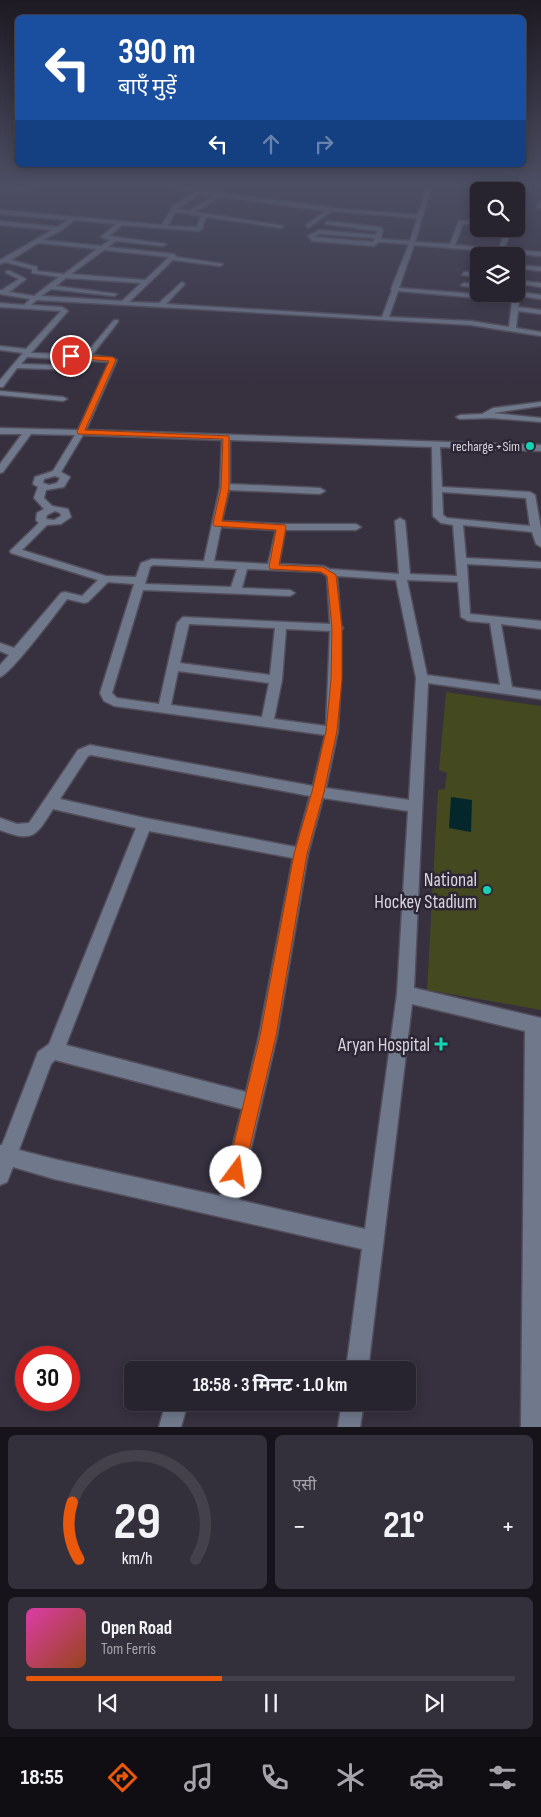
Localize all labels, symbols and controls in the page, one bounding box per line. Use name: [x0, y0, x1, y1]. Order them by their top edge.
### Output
text: 390 m: [118, 31, 196, 74]
icon: left: [35, 35, 100, 100]
text: बाएँ मुड़ें: [118, 74, 177, 101]
icon: left: [204, 130, 232, 158]
icon: ahead: [257, 130, 285, 158]
icon: right: [310, 130, 338, 158]
map controls: [470, 182, 525, 302]
button: search: [470, 182, 525, 237]
button: layers: [470, 247, 525, 302]
pin: [50, 335, 92, 377]
icon: arrive: [57, 342, 85, 370]
place label: recharge +Sim: [452, 438, 520, 455]
marker: recharge +Sim: [524, 440, 536, 452]
place label: National Hockey Stadium: [374, 869, 477, 914]
marker: National Hockey Stadium: [481, 884, 493, 896]
place label: Aryan Hospital: [337, 1034, 430, 1057]
marker: Aryan Hospital: [434, 1037, 448, 1051]
position arrow: [209, 1145, 261, 1197]
speed limit sign: 30: [15, 1346, 80, 1411]
text: 18:58 · 3 मिनट · 1.0 km: [193, 1374, 347, 1397]
text: एसी: [293, 1476, 316, 1495]
text: 29: [114, 1491, 161, 1554]
text: 21°: [383, 1503, 424, 1548]
text: −: [293, 1510, 306, 1543]
text: +: [501, 1510, 515, 1543]
text: km/h: [122, 1548, 153, 1569]
text: Open Road: [101, 1617, 172, 1640]
text: Tom Ferris: [101, 1640, 156, 1659]
icon: previous: [94, 1689, 122, 1717]
icon: pause: [257, 1689, 285, 1717]
icon: next: [420, 1689, 448, 1717]
icon: directions: [105, 1760, 140, 1795]
icon: music: [181, 1760, 216, 1795]
icon: phone: [257, 1760, 292, 1795]
icon: climate: [333, 1760, 368, 1795]
icon: car: [409, 1760, 444, 1795]
icon: filters: [485, 1760, 520, 1795]
text: 18:55: [21, 1764, 64, 1791]

